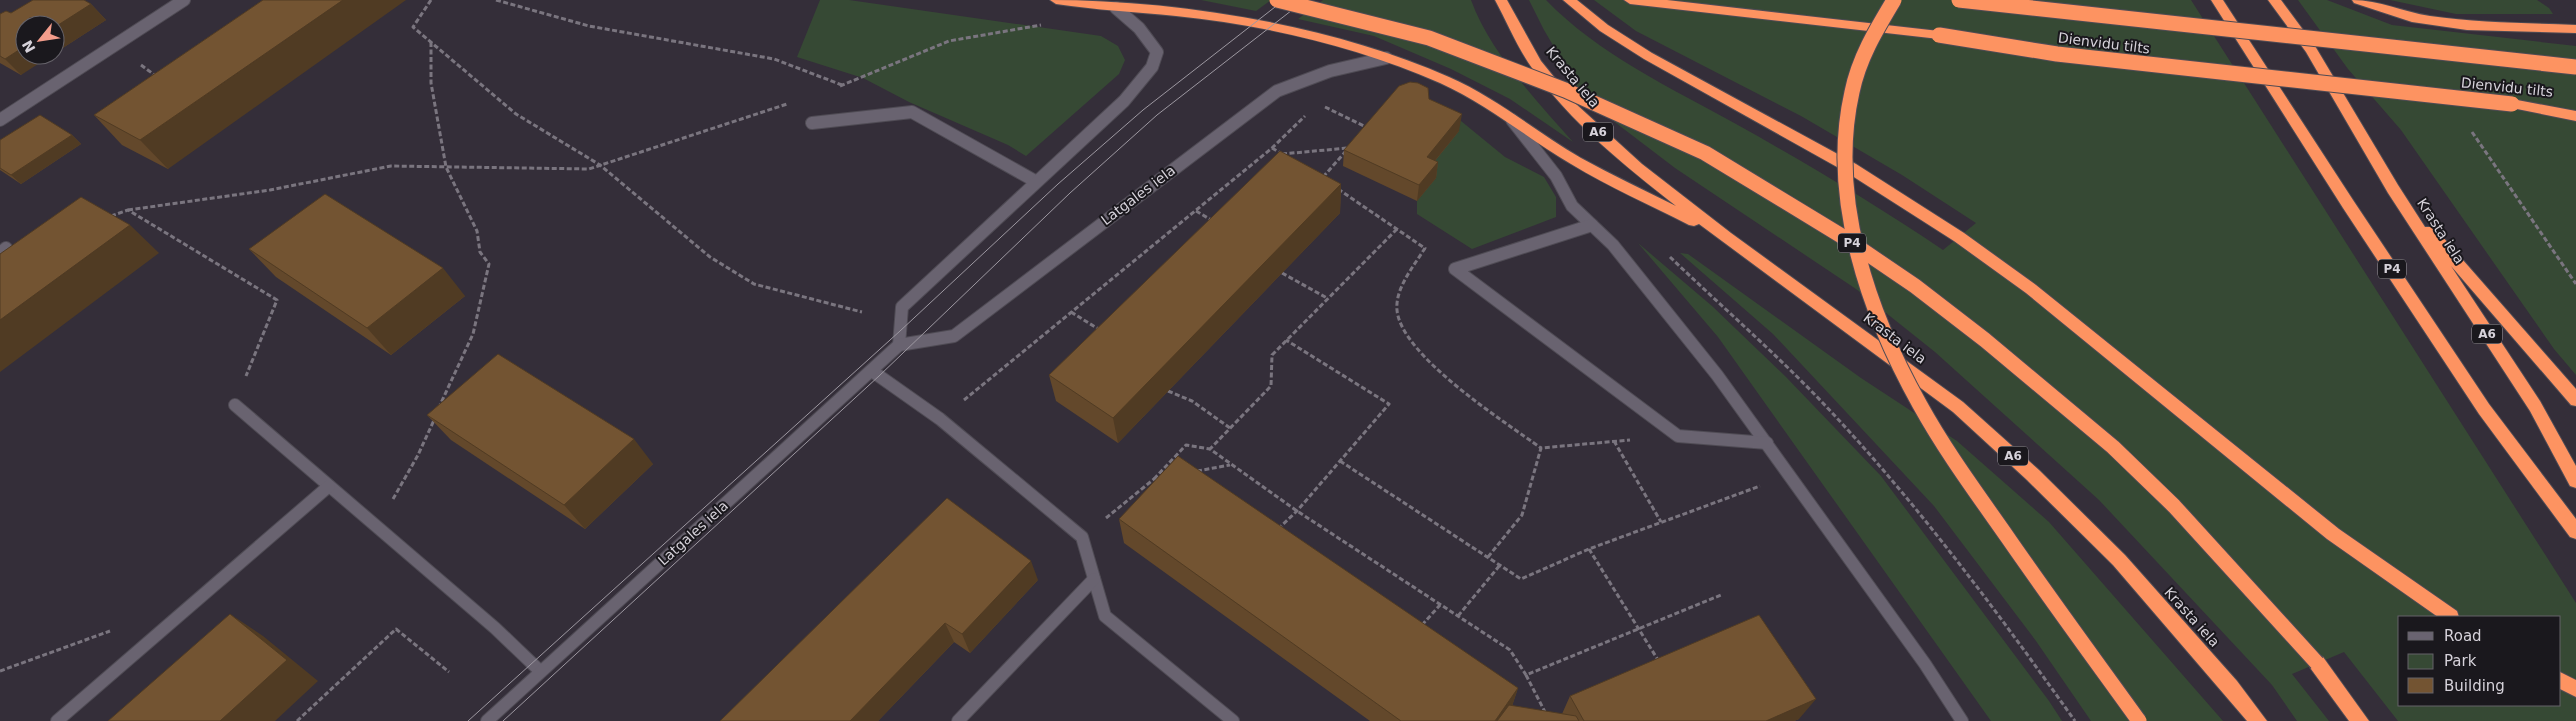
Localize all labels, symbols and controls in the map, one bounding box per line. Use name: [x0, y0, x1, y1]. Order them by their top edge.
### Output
north arrow: [15, 15, 65, 65]
street label: Dienvidu tilts: [2057, 29, 2151, 57]
text: N: [19, 37, 39, 56]
street label: Krasta iela: [1543, 43, 1603, 111]
street label: Dienvidu tilts: [2460, 74, 2554, 100]
road number: A6: [1583, 122, 1613, 142]
street label: Latgales iela: [1098, 162, 1178, 228]
street label: Krasta iela: [2414, 195, 2468, 267]
road number: P4: [1838, 234, 1866, 252]
road number: P4: [2378, 260, 2406, 278]
street label: Krasta iela: [1861, 309, 1929, 367]
road number: A6: [2472, 324, 2502, 344]
road number: A6: [1998, 446, 2028, 466]
street label: Latgales iela: [655, 497, 731, 569]
street label: Krasta iela: [2161, 584, 2223, 650]
legend: [2398, 616, 2561, 706]
text: Road: [2444, 627, 2482, 645]
text: Park: [2444, 652, 2477, 670]
text: Building: [2444, 677, 2505, 695]

